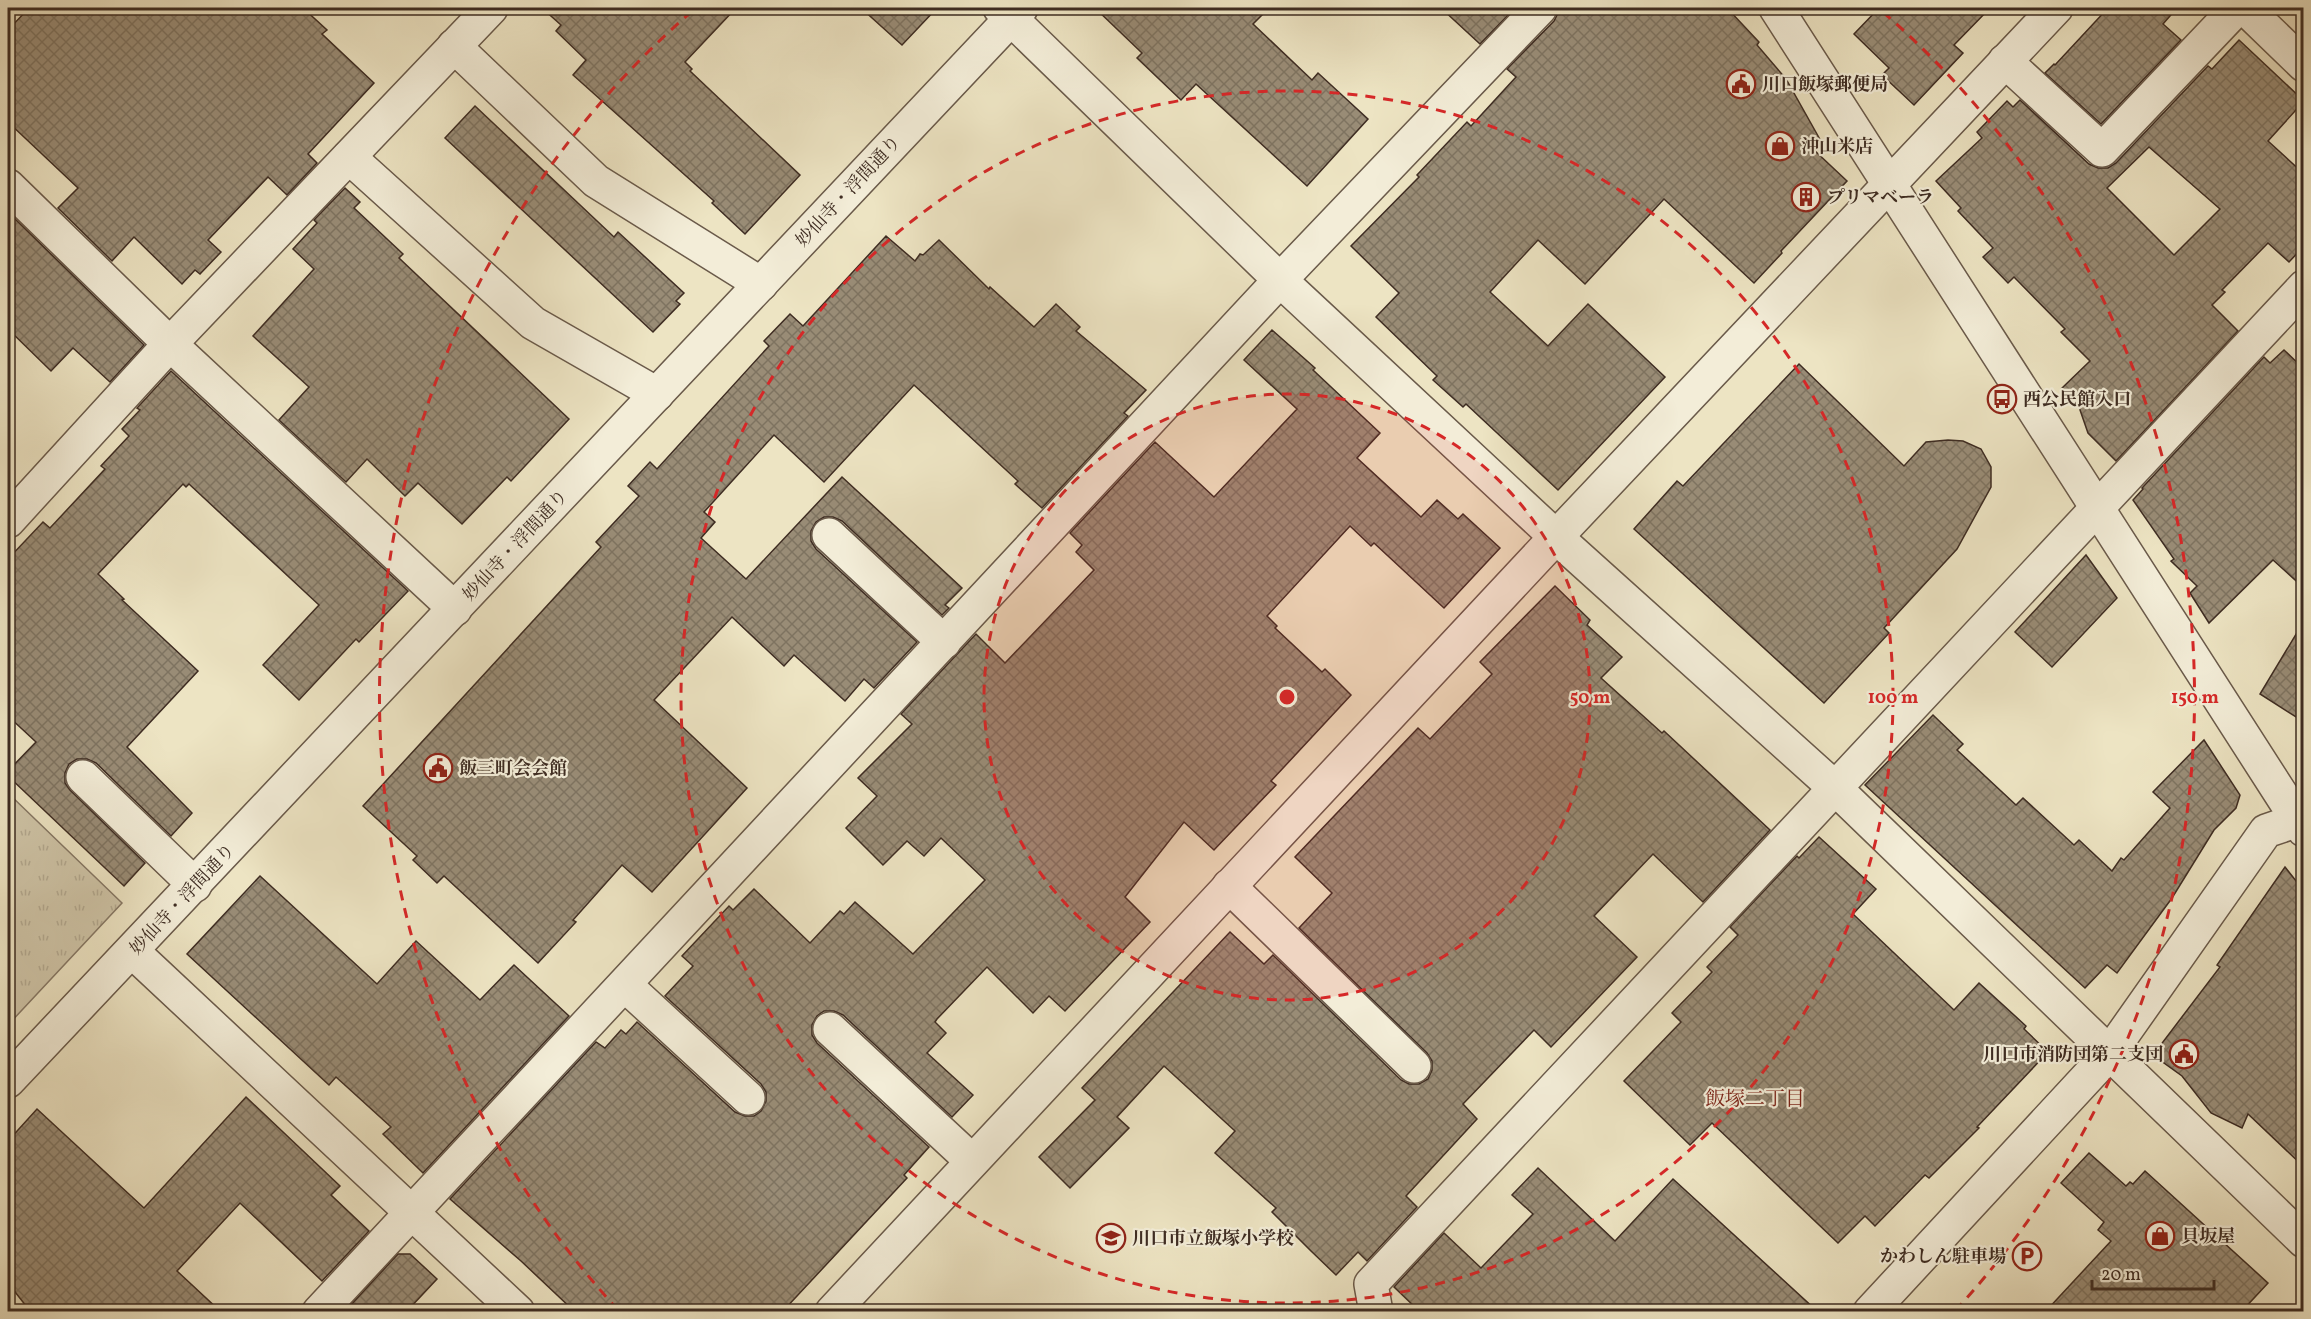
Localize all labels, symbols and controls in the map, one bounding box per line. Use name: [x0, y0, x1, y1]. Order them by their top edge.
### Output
public building icon: 川口飯塚郵便局: [1725, 68, 1757, 100]
place label: 川口飯塚郵便局: [1762, 73, 1888, 98]
shop icon: 沖山米店: [1764, 130, 1796, 162]
street label: 妙仙寺・浮間通り: [791, 131, 907, 253]
place label: 沖山米店: [1801, 135, 1873, 160]
building icon: プリマベーラ: [1790, 181, 1822, 213]
place label: プリマベーラ: [1827, 186, 1934, 211]
bus stop icon: 西公民館入口: [1986, 383, 2018, 415]
place label: 西公民館入口: [2023, 388, 2131, 413]
street label: 妙仙寺・浮間通り: [458, 485, 574, 607]
text: 50 m: [1570, 686, 1610, 711]
text: 100 m: [1868, 686, 1918, 711]
text: 150 m: [2171, 686, 2219, 711]
centre of rings: [1277, 687, 1297, 707]
public building icon: 飯三町会会館: [422, 752, 454, 784]
place label: 飯三町会会館: [459, 757, 567, 782]
street label: 妙仙寺・浮間通り: [125, 839, 241, 961]
public building icon: 川口市消防団第二支団: [2168, 1038, 2200, 1070]
place label: 川口市消防団第二支団: [1983, 1043, 2163, 1068]
district label: 飯塚二丁目: [1705, 1086, 1805, 1114]
shop icon: 貝坂屋: [2144, 1220, 2176, 1252]
school or university icon: 川口市立飯塚小学校: [1095, 1222, 1127, 1254]
place label: 貝坂屋: [2181, 1225, 2235, 1250]
place label: 川口市立飯塚小学校: [1132, 1227, 1294, 1252]
parking icon: かわしん駐車場: [2011, 1240, 2043, 1272]
place label: かわしん駐車場: [1880, 1245, 2006, 1270]
scale bar: [2092, 1253, 2214, 1291]
text: 20 m: [2101, 1263, 2141, 1288]

